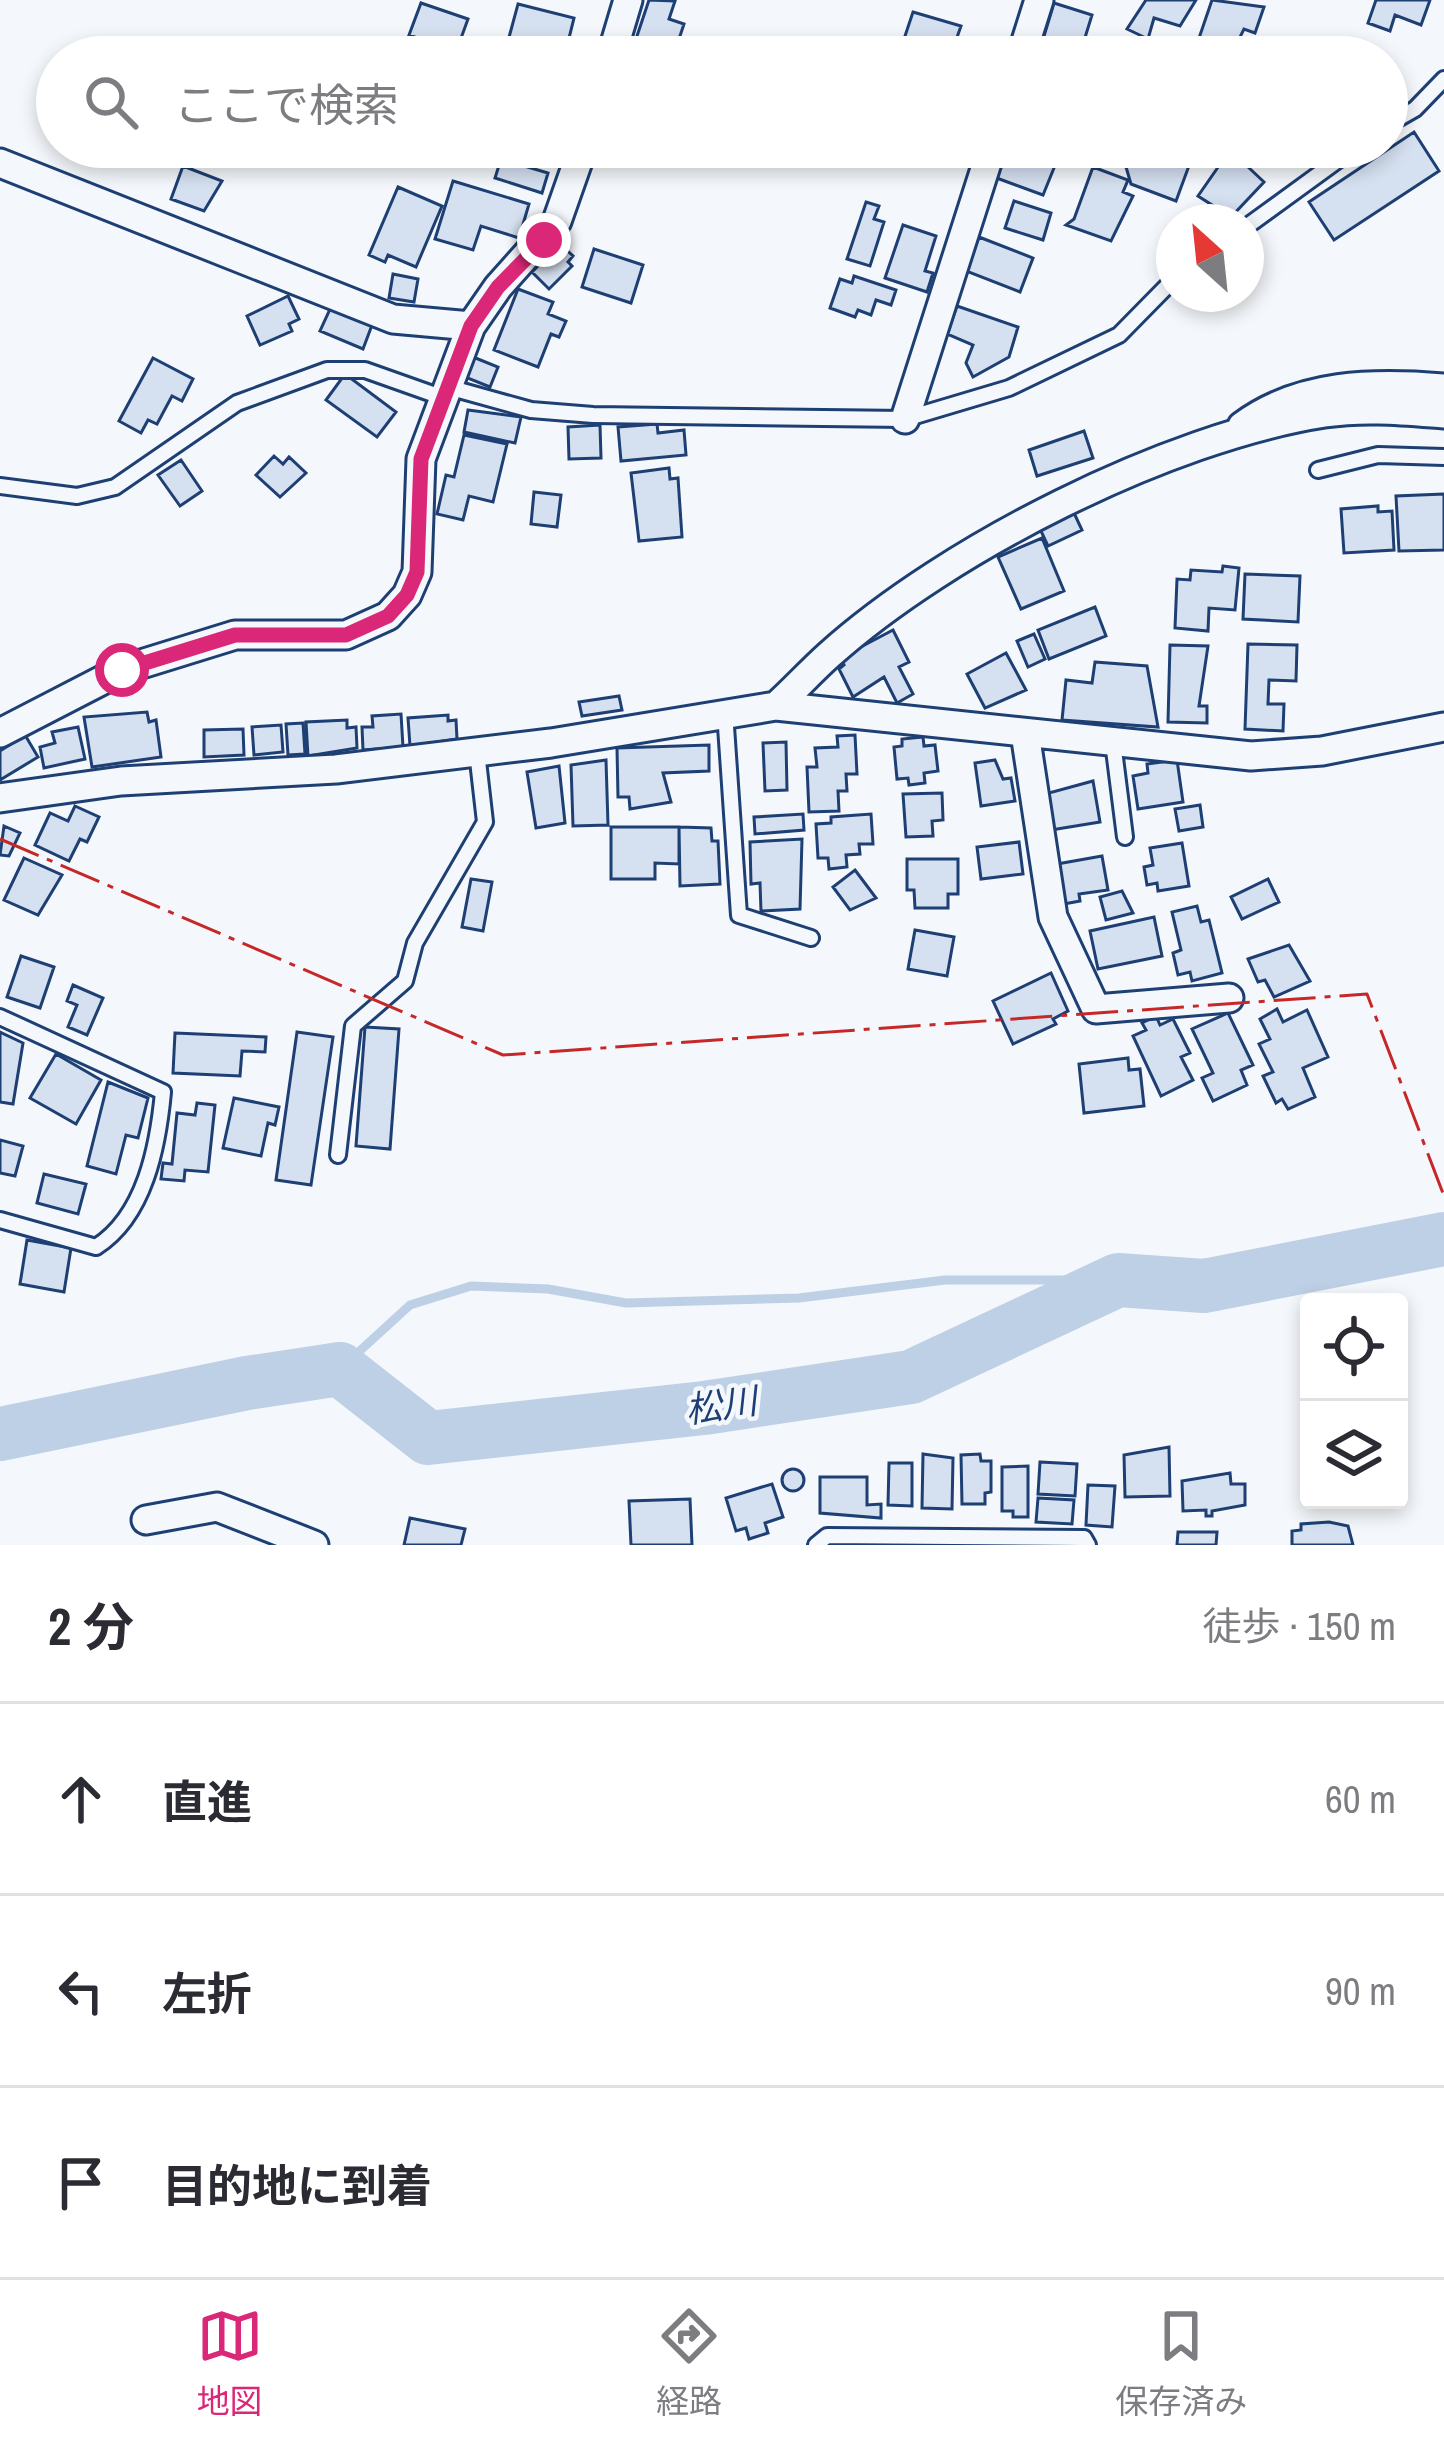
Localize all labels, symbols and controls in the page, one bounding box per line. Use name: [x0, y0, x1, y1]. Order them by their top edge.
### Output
search box: [36, 36, 1408, 168]
icon: search: [78, 69, 144, 135]
text: ここで検索: [174, 74, 399, 135]
north arrow: [1156, 204, 1264, 312]
route end: [517, 213, 571, 267]
route start: [95, 643, 149, 697]
map controls: [1300, 1293, 1408, 1509]
button: locate: [1300, 1293, 1408, 1401]
water label: 松川: [682, 1376, 764, 1434]
button: layers: [1300, 1401, 1408, 1509]
text: 2 分: [48, 1592, 134, 1661]
text: 徒歩 · 150 m: [1202, 1600, 1396, 1652]
icon: ahead: [48, 1766, 114, 1832]
text: 直進: [162, 1771, 252, 1832]
text: 60 m: [1325, 1773, 1396, 1825]
icon: left: [48, 1958, 114, 2024]
text: 左折: [162, 1963, 252, 2024]
text: 90 m: [1325, 1965, 1396, 2017]
icon: arrive: [48, 2150, 114, 2216]
text: 目的地に到着: [162, 2155, 432, 2216]
tab: 地図: [197, 2303, 263, 2423]
tab: 経路: [656, 2303, 722, 2423]
tab: 保存済み: [1115, 2303, 1247, 2423]

